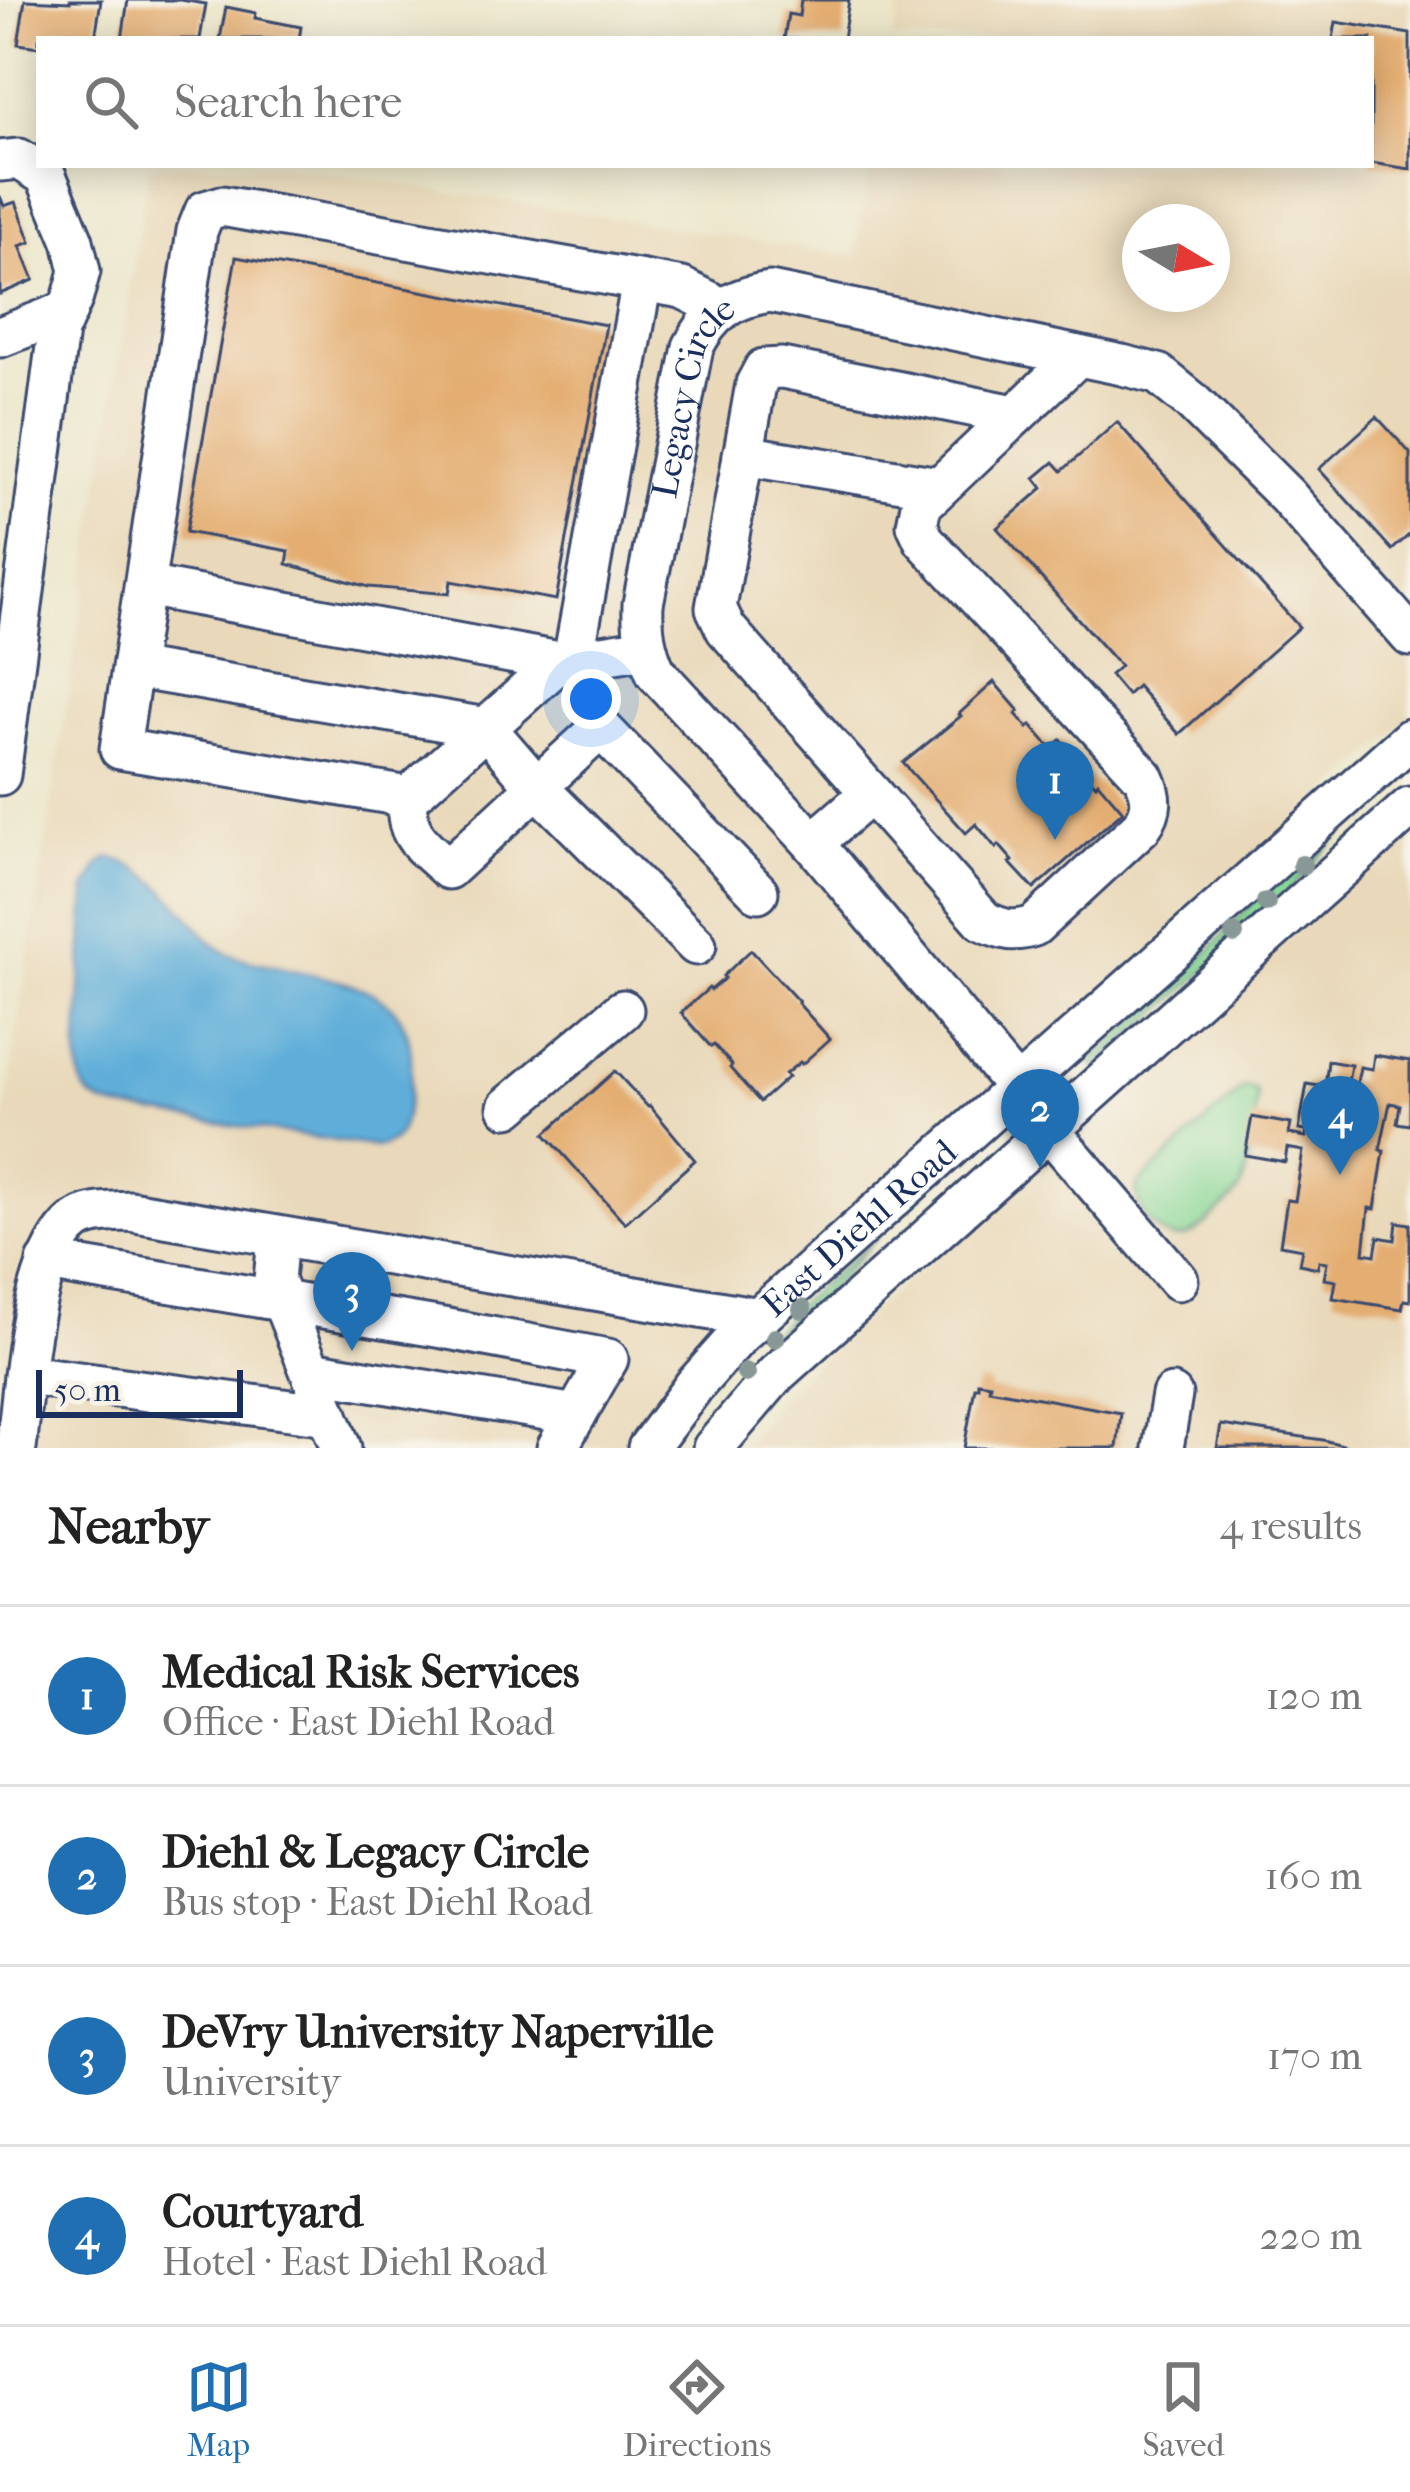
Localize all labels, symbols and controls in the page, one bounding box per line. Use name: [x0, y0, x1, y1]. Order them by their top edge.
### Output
search box: [36, 36, 1374, 168]
icon: search: [78, 69, 144, 135]
text: Search here: [174, 76, 402, 129]
north arrow: [1122, 204, 1230, 312]
street label: Legacy Circle: [643, 287, 743, 501]
your location: [561, 669, 621, 729]
pin: 1: [1016, 741, 1094, 840]
pin: 2: [1001, 1069, 1079, 1168]
pin: 4: [1301, 1076, 1379, 1175]
street label: East Diehl Road: [753, 1130, 965, 1326]
pin: 3: [313, 1252, 391, 1351]
scale bar: [36, 1364, 243, 1417]
text: 50 m: [54, 1371, 121, 1410]
text: Nearby: [48, 1496, 209, 1556]
text: 4 results: [1220, 1503, 1362, 1549]
text: Medical Risk Services: [162, 1646, 579, 1699]
text: 1: [80, 1673, 94, 1719]
text: 120 m: [1266, 1673, 1362, 1719]
text: Office · East Diehl Road: [162, 1699, 555, 1745]
text: Diehl & Legacy Circle: [162, 1826, 589, 1879]
text: 2: [77, 1853, 97, 1899]
text: 160 m: [1265, 1853, 1362, 1899]
text: Bus stop · East Diehl Road: [162, 1879, 593, 1925]
text: DeVry University Naperville: [162, 2006, 714, 2059]
text: 3: [79, 2033, 95, 2079]
text: 170 m: [1267, 2033, 1362, 2079]
text: University: [162, 2059, 341, 2105]
text: Courtyard: [162, 2186, 363, 2239]
text: 4: [75, 2213, 99, 2259]
text: 220 m: [1260, 2213, 1362, 2259]
text: Hotel · East Diehl Road: [162, 2239, 547, 2285]
tab: Map: [186, 2354, 252, 2465]
tab: Directions: [623, 2354, 771, 2465]
tab: Saved: [1143, 2354, 1224, 2465]

